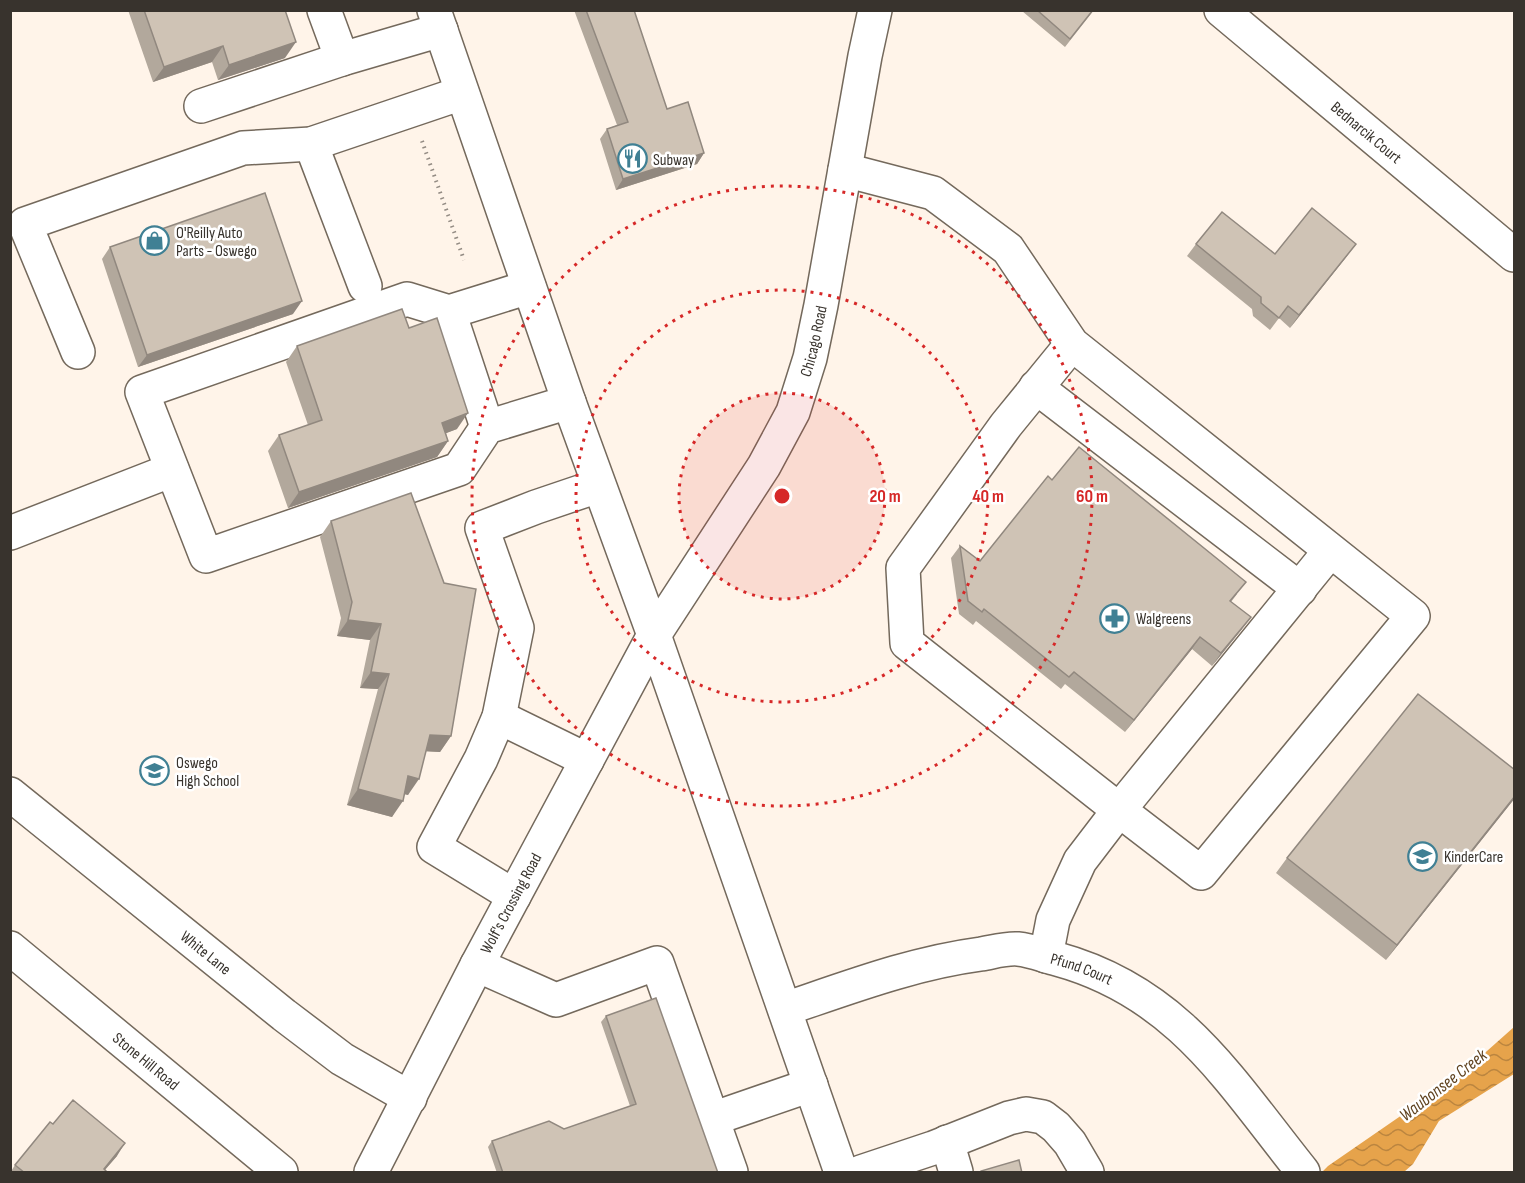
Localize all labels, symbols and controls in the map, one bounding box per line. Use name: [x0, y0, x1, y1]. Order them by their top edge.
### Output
street label: Bednarcik Court: [1327, 98, 1405, 168]
restaurant icon: Subway: [616, 143, 648, 175]
place label: Subway: [653, 151, 694, 170]
place label: O'Reilly Auto Parts - Oswego: [176, 224, 257, 261]
shop icon: O'Reilly Auto Parts - Oswego: [139, 225, 171, 257]
street label: Chicago Road: [797, 304, 832, 379]
centre of rings: [772, 486, 792, 506]
text: 20 m: [869, 486, 901, 507]
text: 40 m: [972, 486, 1004, 507]
text: 60 m: [1076, 486, 1108, 507]
pharmacy icon: Walgreens: [1099, 602, 1131, 634]
place label: Walgreens: [1136, 610, 1192, 629]
place label: Oswego High School: [176, 754, 239, 791]
school or university icon: Oswego High School: [139, 755, 171, 787]
school or university icon: KinderCare: [1407, 840, 1439, 872]
place label: KinderCare: [1444, 848, 1503, 867]
street label: Wolf's Crossing Road: [477, 850, 546, 957]
street label: White Lane: [176, 927, 234, 979]
street label: Pfund Court: [1048, 950, 1116, 990]
street label: Stone Hill Road: [108, 1029, 183, 1095]
water label: Waubonsee Creek: [1395, 1044, 1492, 1126]

